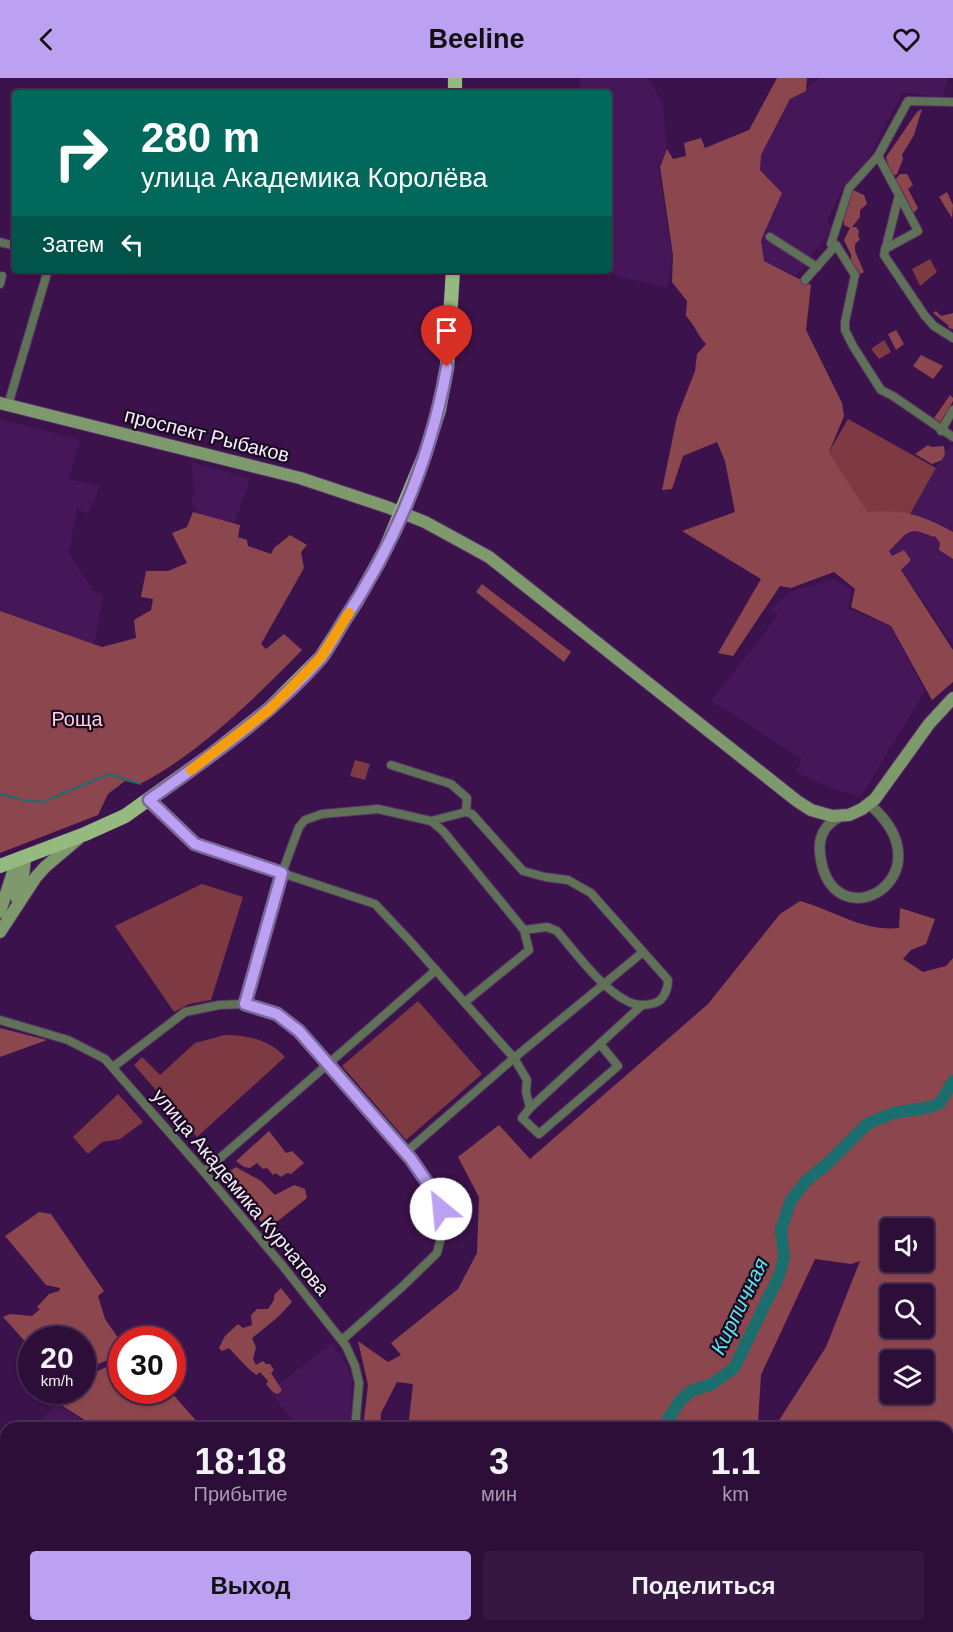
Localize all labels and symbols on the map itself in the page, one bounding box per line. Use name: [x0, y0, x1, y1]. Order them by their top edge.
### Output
pin: [421, 305, 472, 367]
street label: проспект Рыбаков: [122, 404, 292, 466]
park label: Роща: [51, 708, 103, 730]
street label: улица Академика Курчатова: [148, 1084, 334, 1300]
position arrow: [409, 1177, 473, 1241]
water label: Кирпичная: [706, 1254, 772, 1358]
speed limit sign: 30: [108, 1326, 186, 1404]

